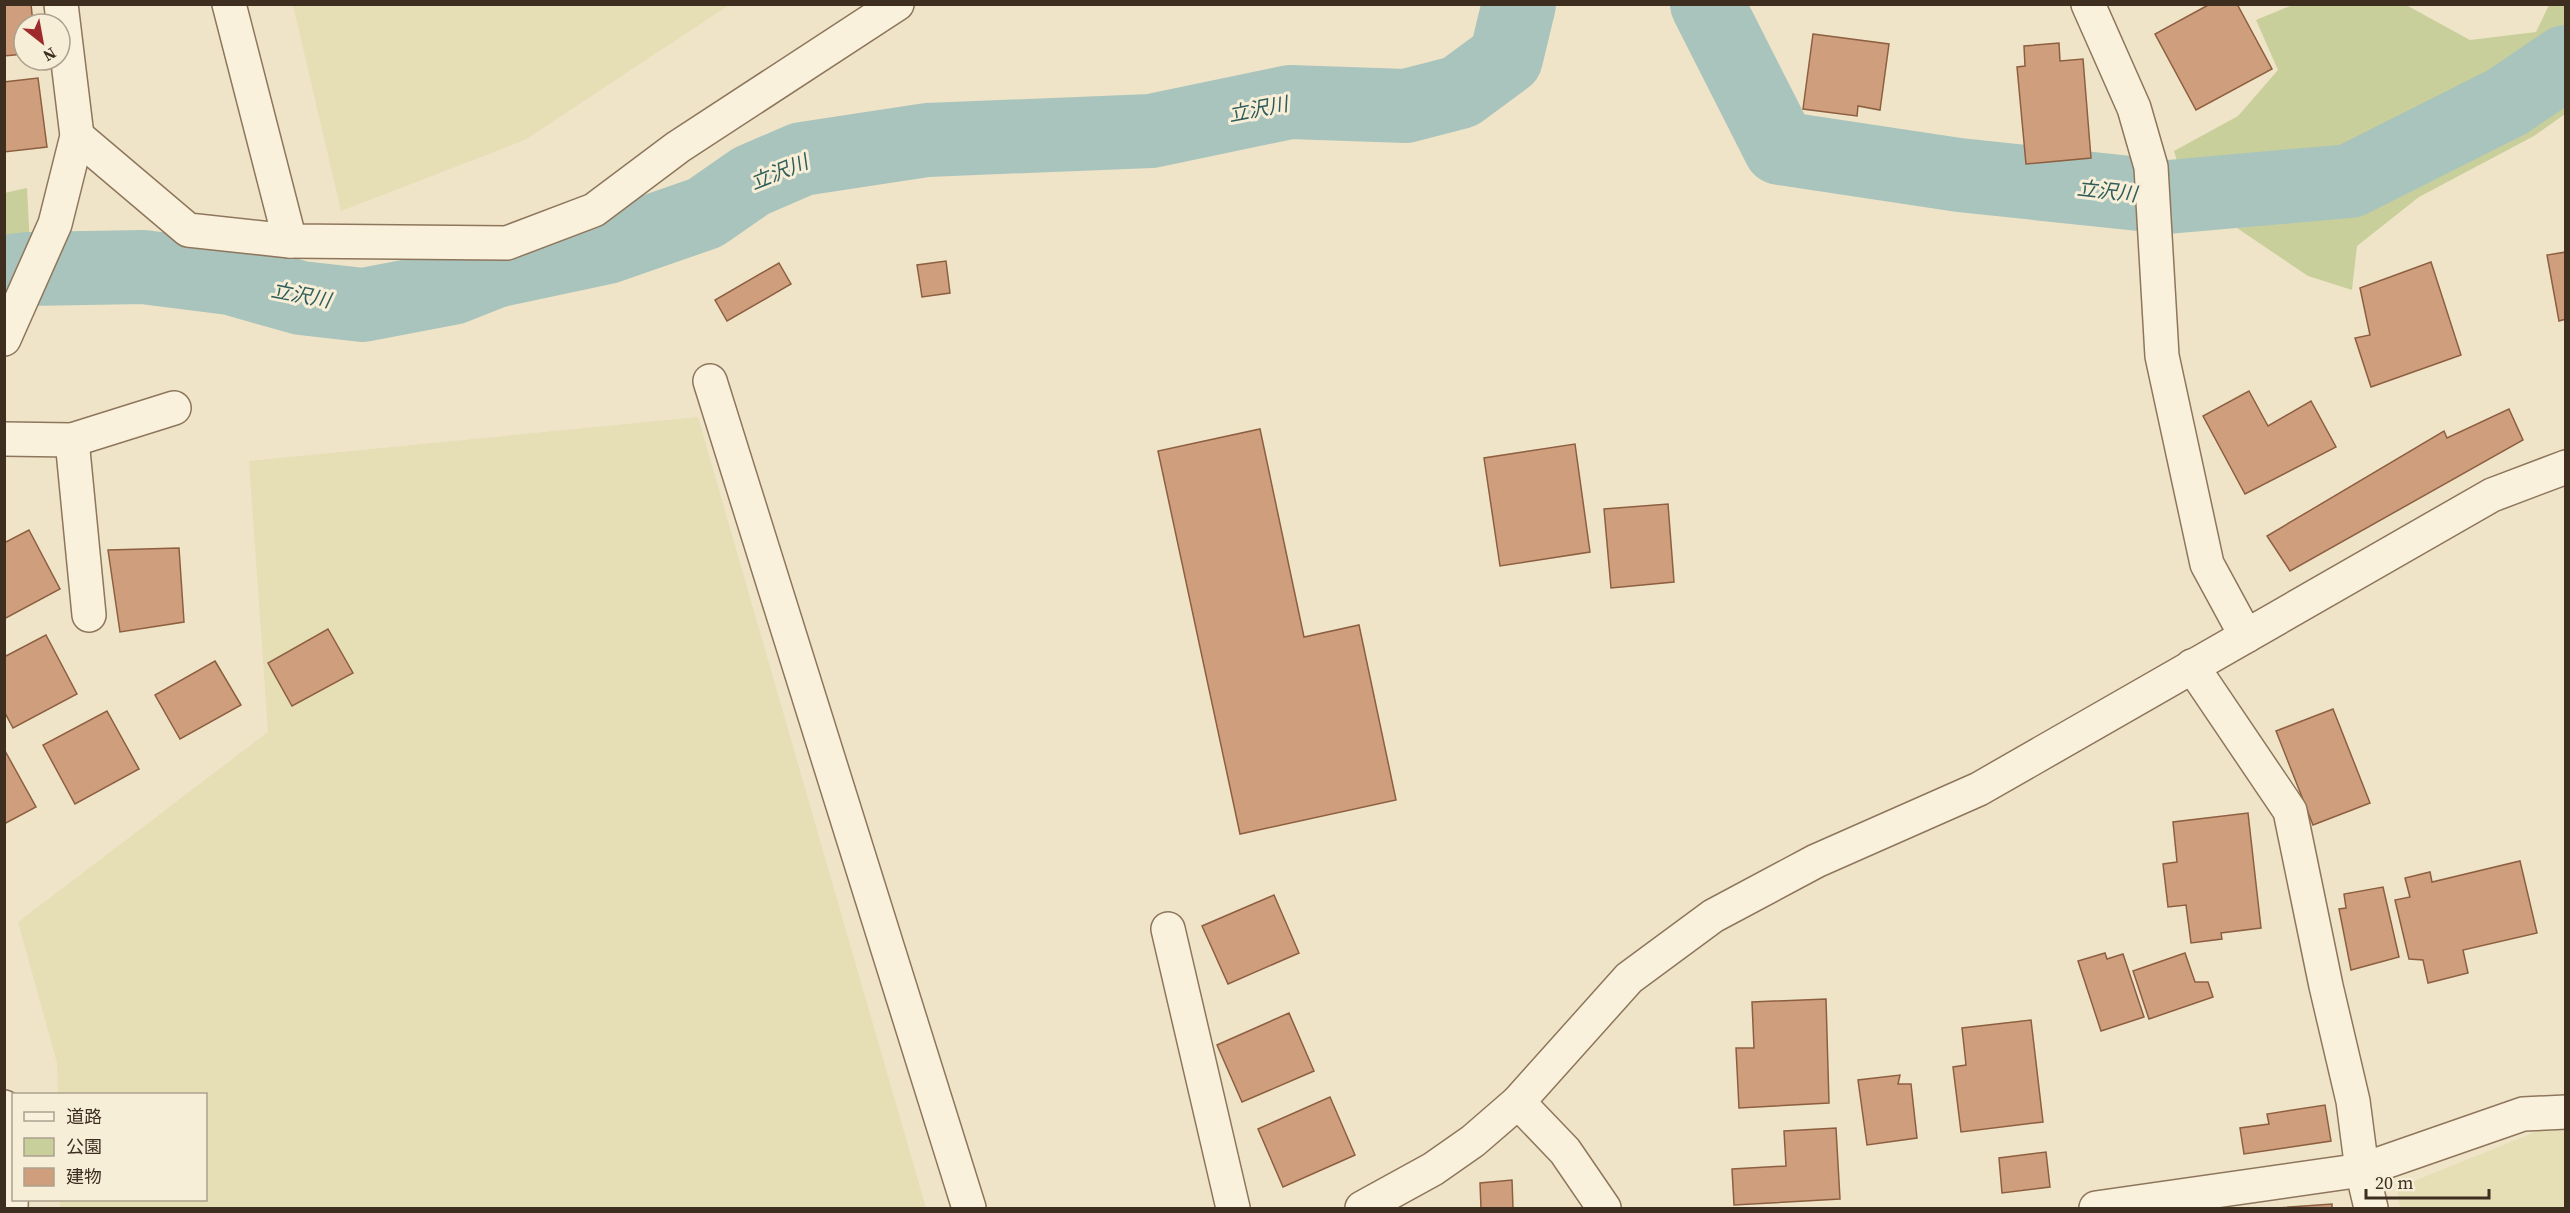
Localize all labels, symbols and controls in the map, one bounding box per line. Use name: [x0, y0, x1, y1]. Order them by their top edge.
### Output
north arrow: [12, 12, 72, 72]
text: N: [39, 42, 60, 67]
water label: 立沢川: [1226, 89, 1292, 128]
water label: 立沢川: [746, 147, 814, 196]
water label: 立沢川: [2076, 174, 2140, 208]
water label: 立沢川: [269, 276, 335, 315]
legend: [12, 1093, 207, 1201]
text: 道路: [66, 1104, 102, 1129]
text: 公園: [66, 1134, 102, 1159]
scale bar: [2366, 1162, 2489, 1200]
text: 建物: [66, 1164, 102, 1189]
text: 20 m: [2375, 1170, 2413, 1195]

